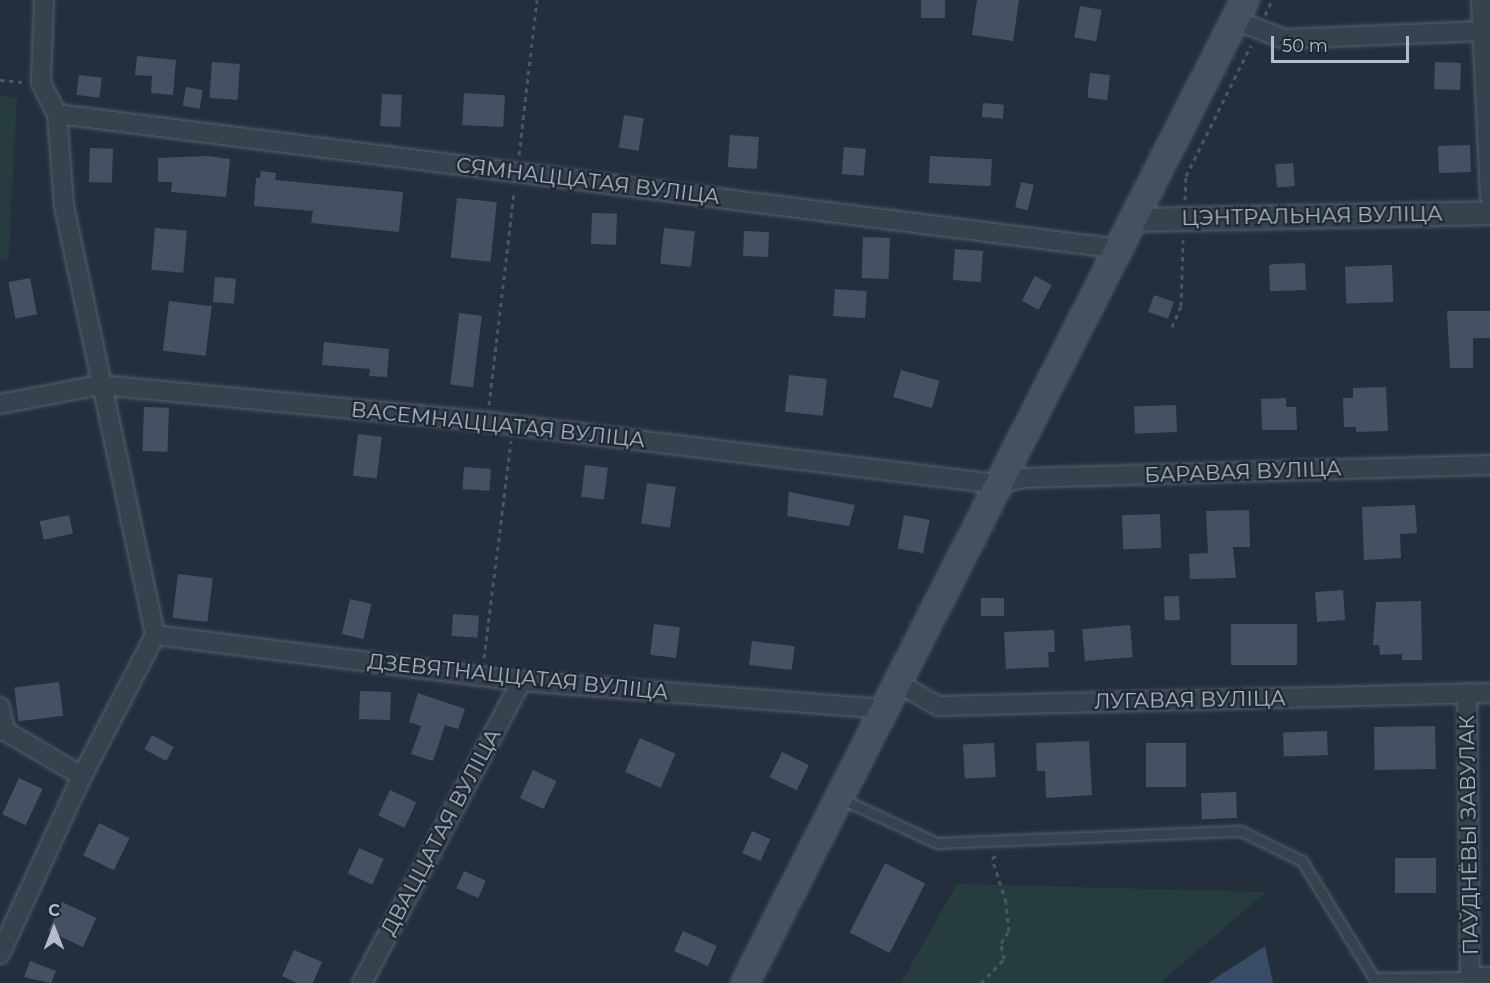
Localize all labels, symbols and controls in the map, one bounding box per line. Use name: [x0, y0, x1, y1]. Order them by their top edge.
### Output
scale bar: [1274, 24, 1412, 62]
text: 50 m: [1282, 35, 1328, 57]
street label: СЯМНАЦЦАТАЯ ВУЛІЦА: [455, 152, 721, 210]
street label: ЦЭНТРАЛЬНАЯ ВУЛІЦА: [1181, 201, 1443, 231]
street label: ВАСЕМНАЦЦАТАЯ ВУЛІЦА: [350, 397, 646, 453]
street label: БАРАВАЯ ВУЛІЦА: [1144, 456, 1342, 488]
street label: ДЗЕВЯТНАЦЦАТАЯ ВУЛІЦА: [367, 649, 669, 705]
street label: ЛУГАВАЯ ВУЛІЦА: [1094, 686, 1286, 714]
street label: ПАЎДНЁВЫ ЗАВУЛАК: [1454, 715, 1484, 955]
street label: ДВАЦЦАТАЯ ВУЛІЦА: [376, 724, 506, 940]
north arrow: [24, 899, 84, 959]
text: С: [48, 901, 60, 920]

